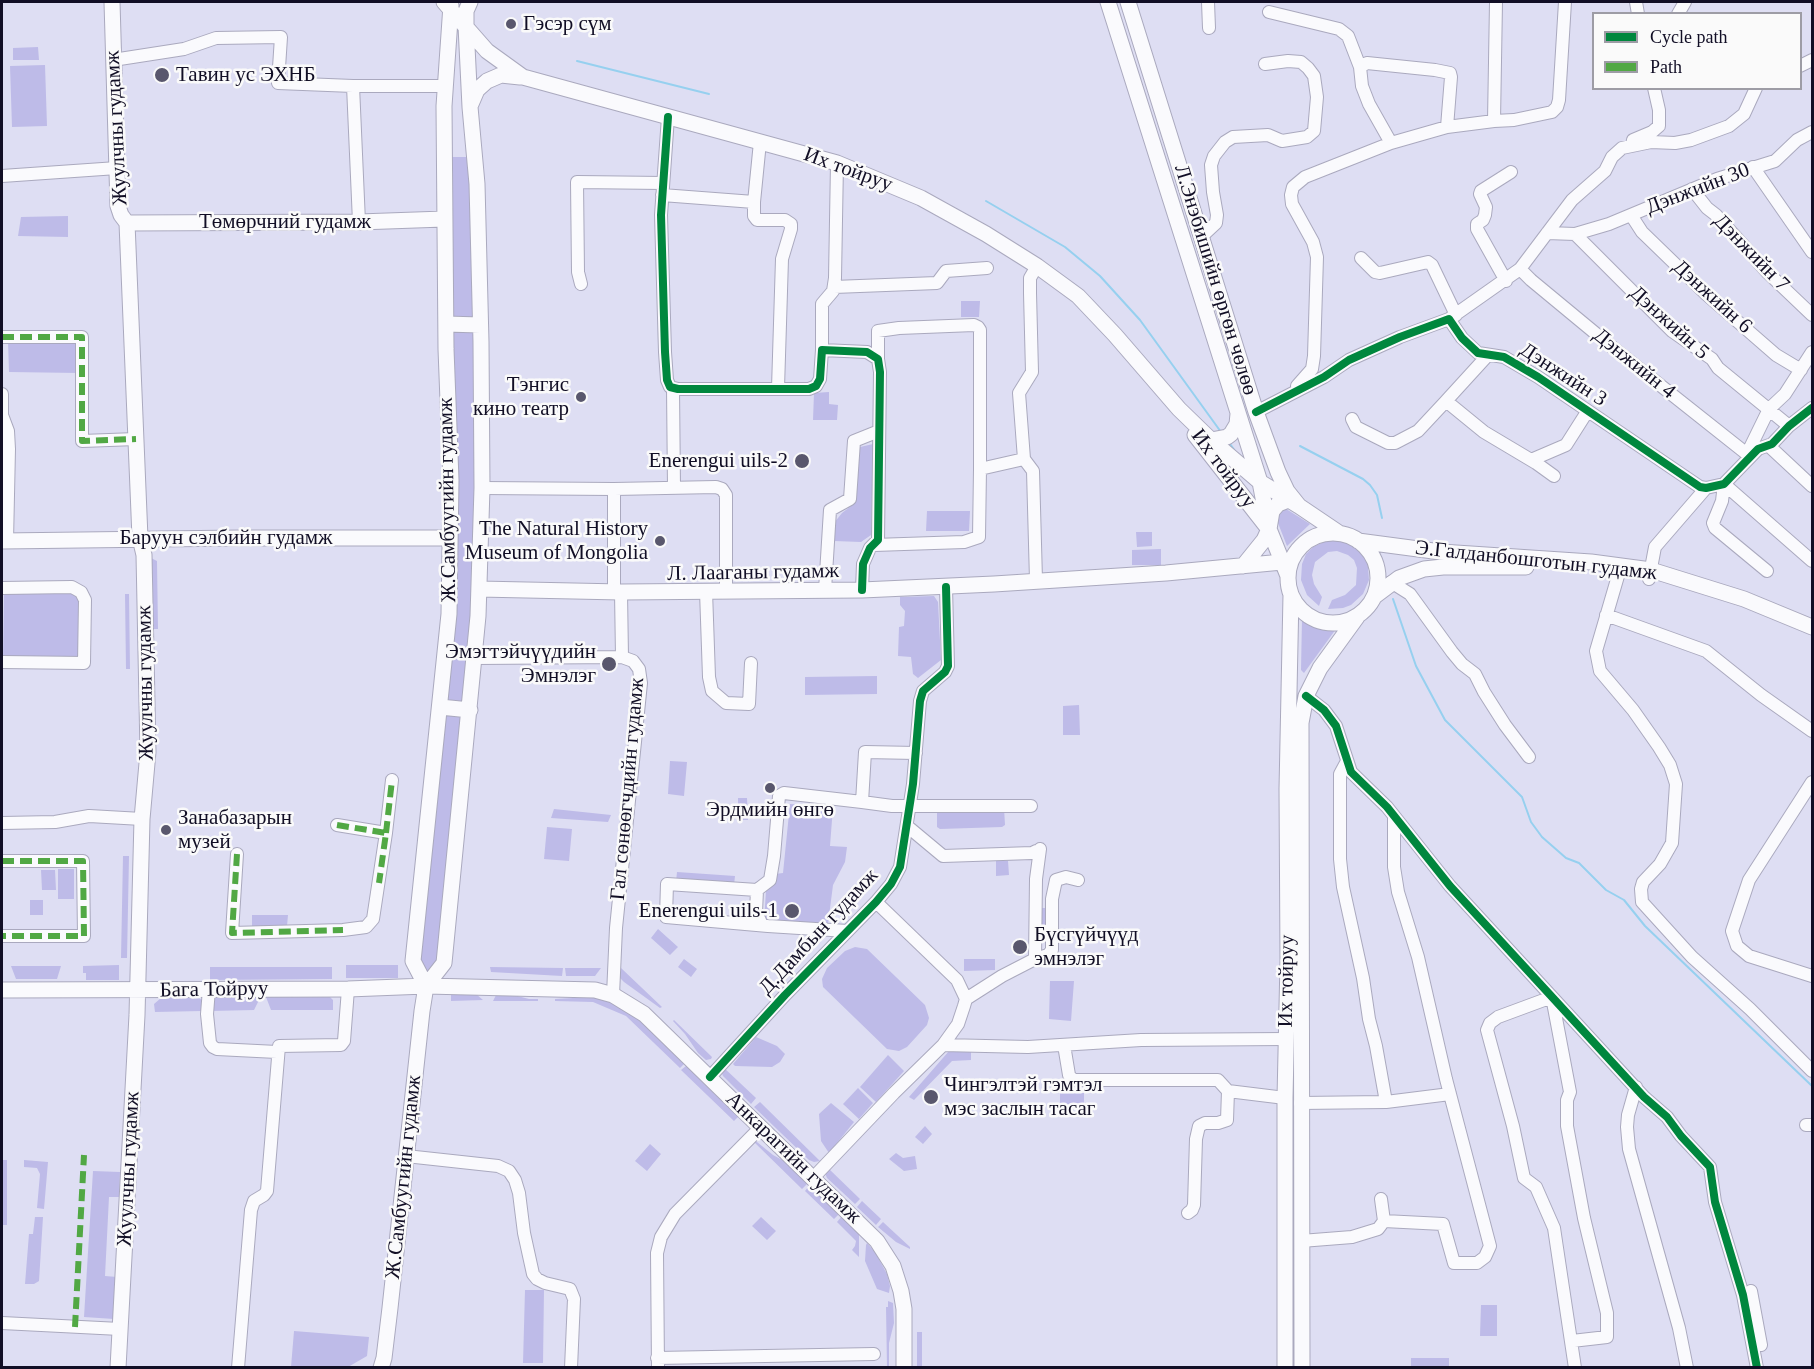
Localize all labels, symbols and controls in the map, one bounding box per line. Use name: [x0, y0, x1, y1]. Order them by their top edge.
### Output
place label: Гэсэр сүм: [523, 11, 612, 37]
legend: [1592, 12, 1802, 90]
marker: Гэсэр сүм: [504, 17, 518, 31]
text: Cycle path: [1650, 27, 1727, 47]
street label: Жуулчны гудамж: [100, 50, 134, 206]
text: Path: [1650, 57, 1682, 77]
place label: Тавин ус ЭХНБ: [176, 62, 316, 88]
marker: Тавин ус ЭХНБ: [153, 66, 171, 84]
street label: Их тойруу: [800, 142, 896, 198]
street label: Дэнжийн 30: [1643, 158, 1753, 220]
street label: Л.Энэбишийн өргөн чөлөө: [1168, 162, 1262, 398]
street label: Төмөрчний гудамж: [199, 209, 371, 235]
street label: Дэнжийн 7: [1708, 209, 1794, 297]
street label: Дэнжийн 6: [1667, 255, 1757, 339]
street label: Дэнжийн 5: [1624, 281, 1714, 365]
street label: Дэнжийн 4: [1588, 323, 1680, 405]
street label: Дэнжийн 3: [1515, 338, 1611, 412]
place label: Тэнгис кино театр: [473, 372, 569, 422]
marker: Тэнгис кино театр: [574, 390, 588, 404]
street label: Ж.Самбуугийн гудамж: [434, 397, 462, 603]
street label: Их тойруу: [1185, 424, 1261, 514]
place label: Enerengui uils-2: [649, 448, 788, 474]
marker: Enerengui uils-2: [793, 452, 811, 470]
place label: The Natural History Museum of Mongolia: [465, 516, 648, 566]
street label: Баруун сэлбийн гудамж: [119, 525, 333, 551]
marker: The Natural History Museum of Mongolia: [653, 534, 667, 548]
street label: Э.Галданбошготын гудамж: [1414, 536, 1658, 586]
street label: Л. Лааганы гудамж: [667, 559, 839, 587]
street label: Жуулчны гудамж: [132, 605, 160, 761]
place label: Эмэгтэйчүүдийн Эмнэлэг: [445, 639, 596, 689]
marker: Эмэгтэйчүүдийн Эмнэлэг: [600, 655, 618, 673]
street label: Гал сөнөөгчдийн гудамж: [606, 677, 650, 901]
marker: Эрдмийн өнгө: [763, 781, 777, 795]
place label: Эрдмийн өнгө: [706, 797, 834, 823]
place label: Занабазарын музей: [178, 805, 292, 855]
marker: Занабазарын музей: [159, 823, 173, 837]
street label: Д.Дамбын гудамж: [754, 864, 884, 1000]
place label: Enerengui uils-1: [639, 898, 778, 924]
marker: Enerengui uils-1: [783, 902, 801, 920]
place label: Бүсгүйчүүд эмнэлэг: [1034, 922, 1138, 972]
street label: Их тойруу: [1274, 934, 1300, 1028]
marker: Бүсгүйчүүд эмнэлэг: [1011, 938, 1029, 956]
street label: Бага Тойруу: [159, 976, 269, 1004]
place label: Чингэлтэй гэмтэл мэс заслын тасаг: [944, 1072, 1103, 1122]
street label: Ж.Самбуугийн гудамж: [381, 1074, 427, 1280]
street label: Анкарагийн гудамж: [720, 1087, 866, 1229]
marker: Чингэлтэй гэмтэл мэс заслын тасаг: [922, 1088, 940, 1106]
street label: Жуулчны гудамж: [112, 1091, 146, 1247]

